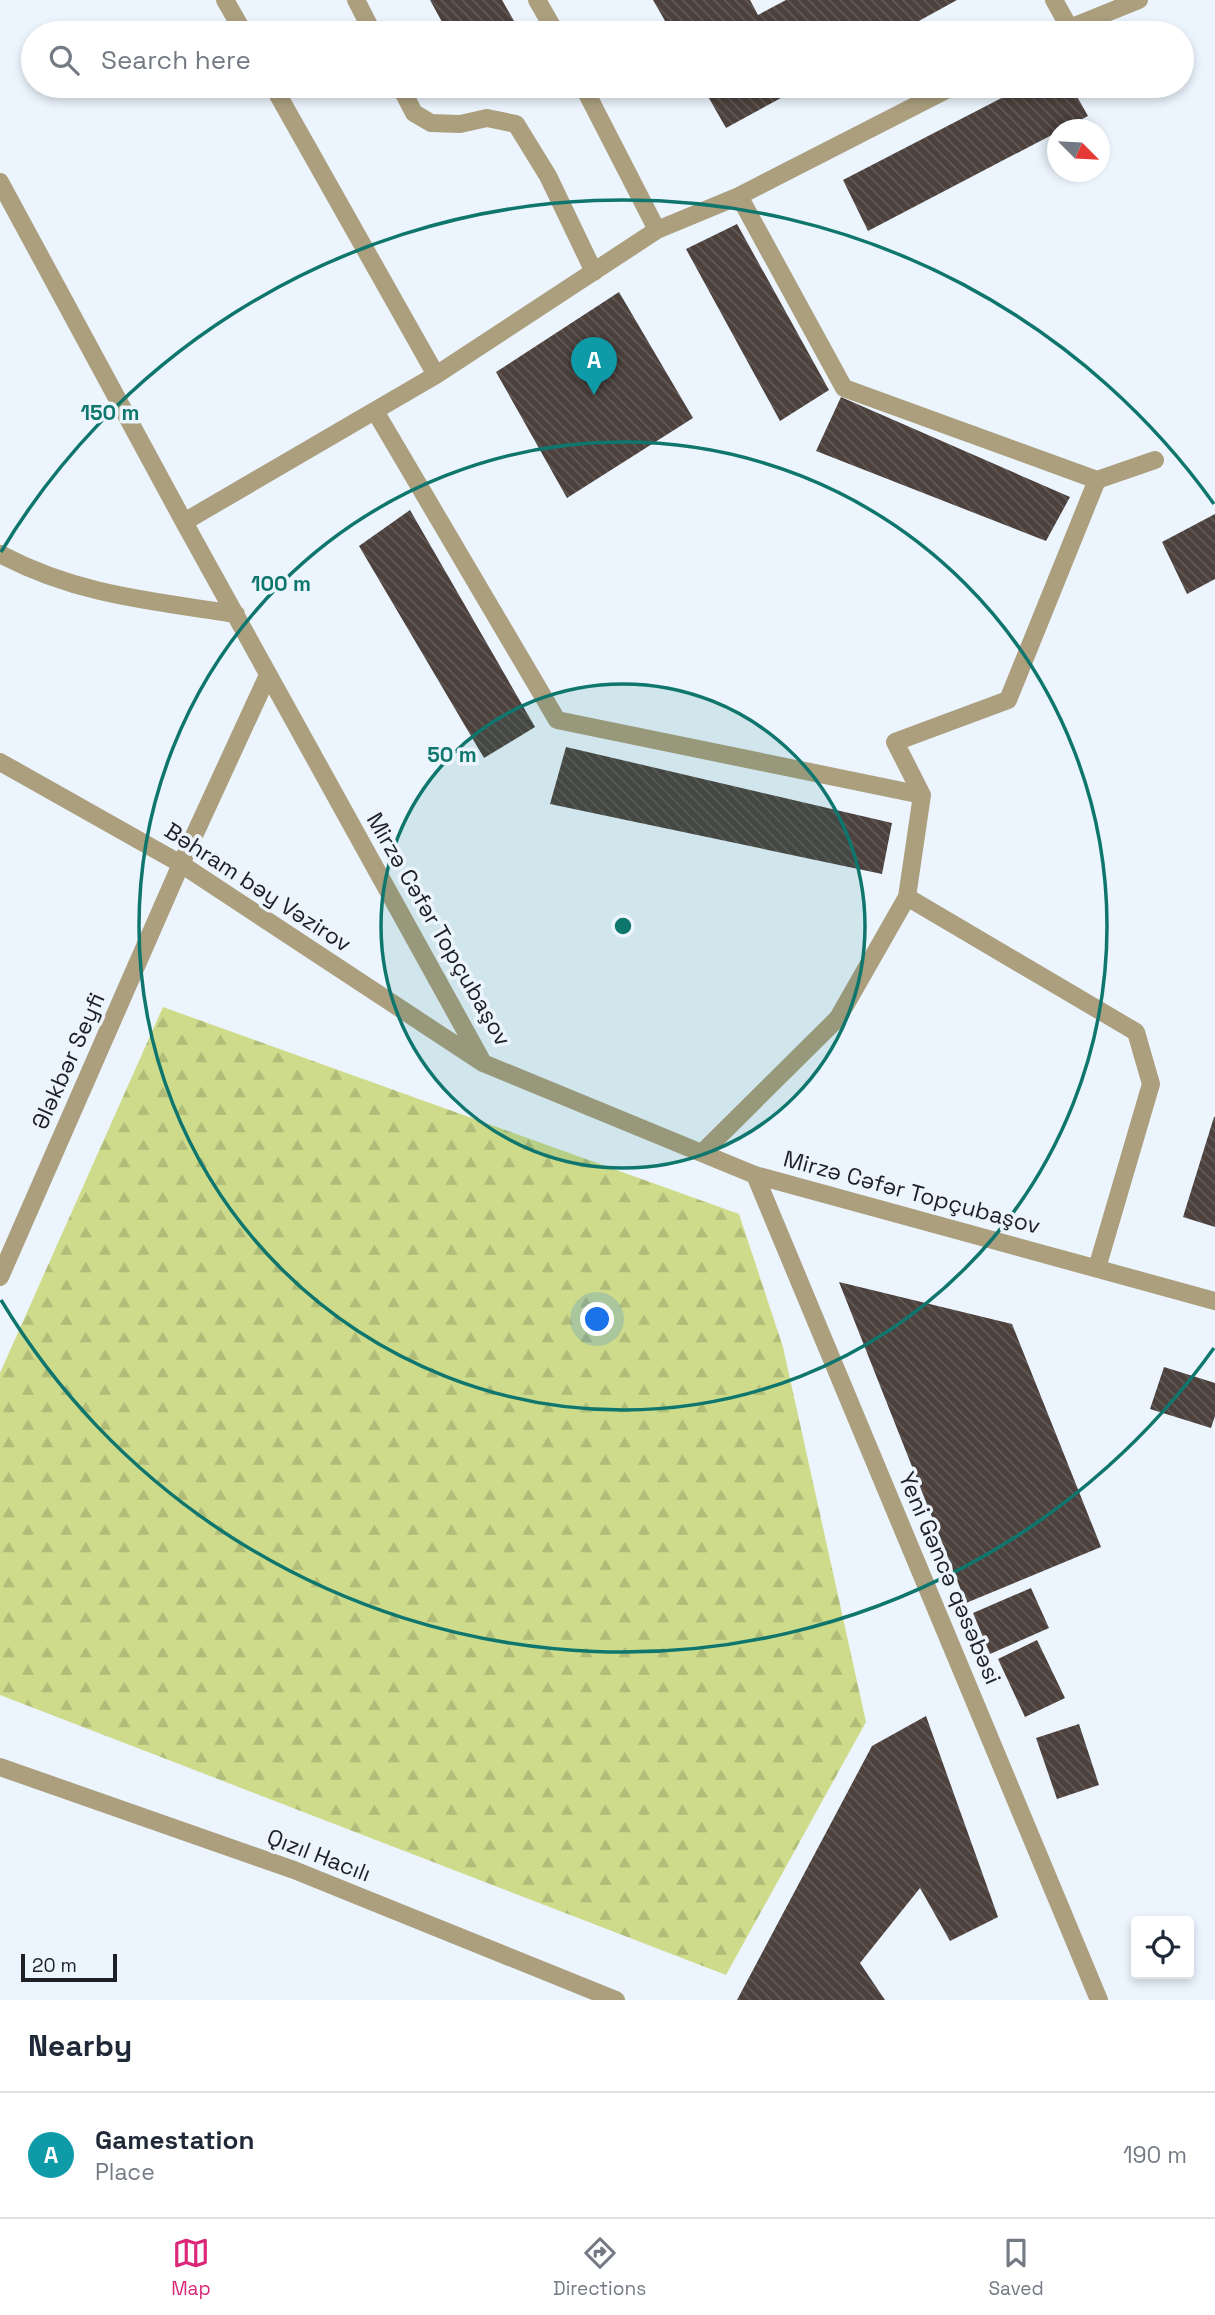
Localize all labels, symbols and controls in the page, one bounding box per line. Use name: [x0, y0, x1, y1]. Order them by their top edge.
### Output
search box: [21, 21, 1194, 98]
icon: search: [45, 41, 83, 79]
text: Search here: [101, 43, 251, 77]
north arrow: [1047, 119, 1110, 182]
pin: A: [571, 337, 617, 395]
text: 150 m: [81, 399, 139, 426]
text: 100 m: [251, 570, 311, 597]
text: 50 m: [427, 741, 477, 768]
street label: Mirzə Cəfər Topçubaşov: [360, 807, 518, 1051]
street label: Bəhram bəy Vəzirov: [159, 815, 357, 959]
centre of rings: [611, 914, 635, 938]
street label: Ələkbər Seyfi: [24, 988, 112, 1134]
street label: Mirzə Cəfər Topçubaşov: [780, 1143, 1044, 1241]
your location: [580, 1302, 614, 1336]
street label: Yeni Gəncə qəsəbəsi: [892, 1467, 1008, 1689]
street label: Qızıl Hacılı: [263, 1821, 375, 1889]
map controls: [1131, 1916, 1194, 1979]
button: locate: [1131, 1916, 1194, 1979]
scale bar: [21, 1951, 117, 1983]
text: 20 m: [32, 1953, 77, 1978]
text: Nearby: [28, 2026, 132, 2065]
text: Gamestation: [95, 2123, 254, 2157]
text: A: [44, 2140, 58, 2170]
text: 190 m: [1123, 2140, 1187, 2170]
text: Place: [95, 2157, 155, 2187]
tab: Map: [171, 2234, 211, 2301]
tab: Directions: [553, 2234, 646, 2301]
tab: Saved: [988, 2234, 1044, 2301]

